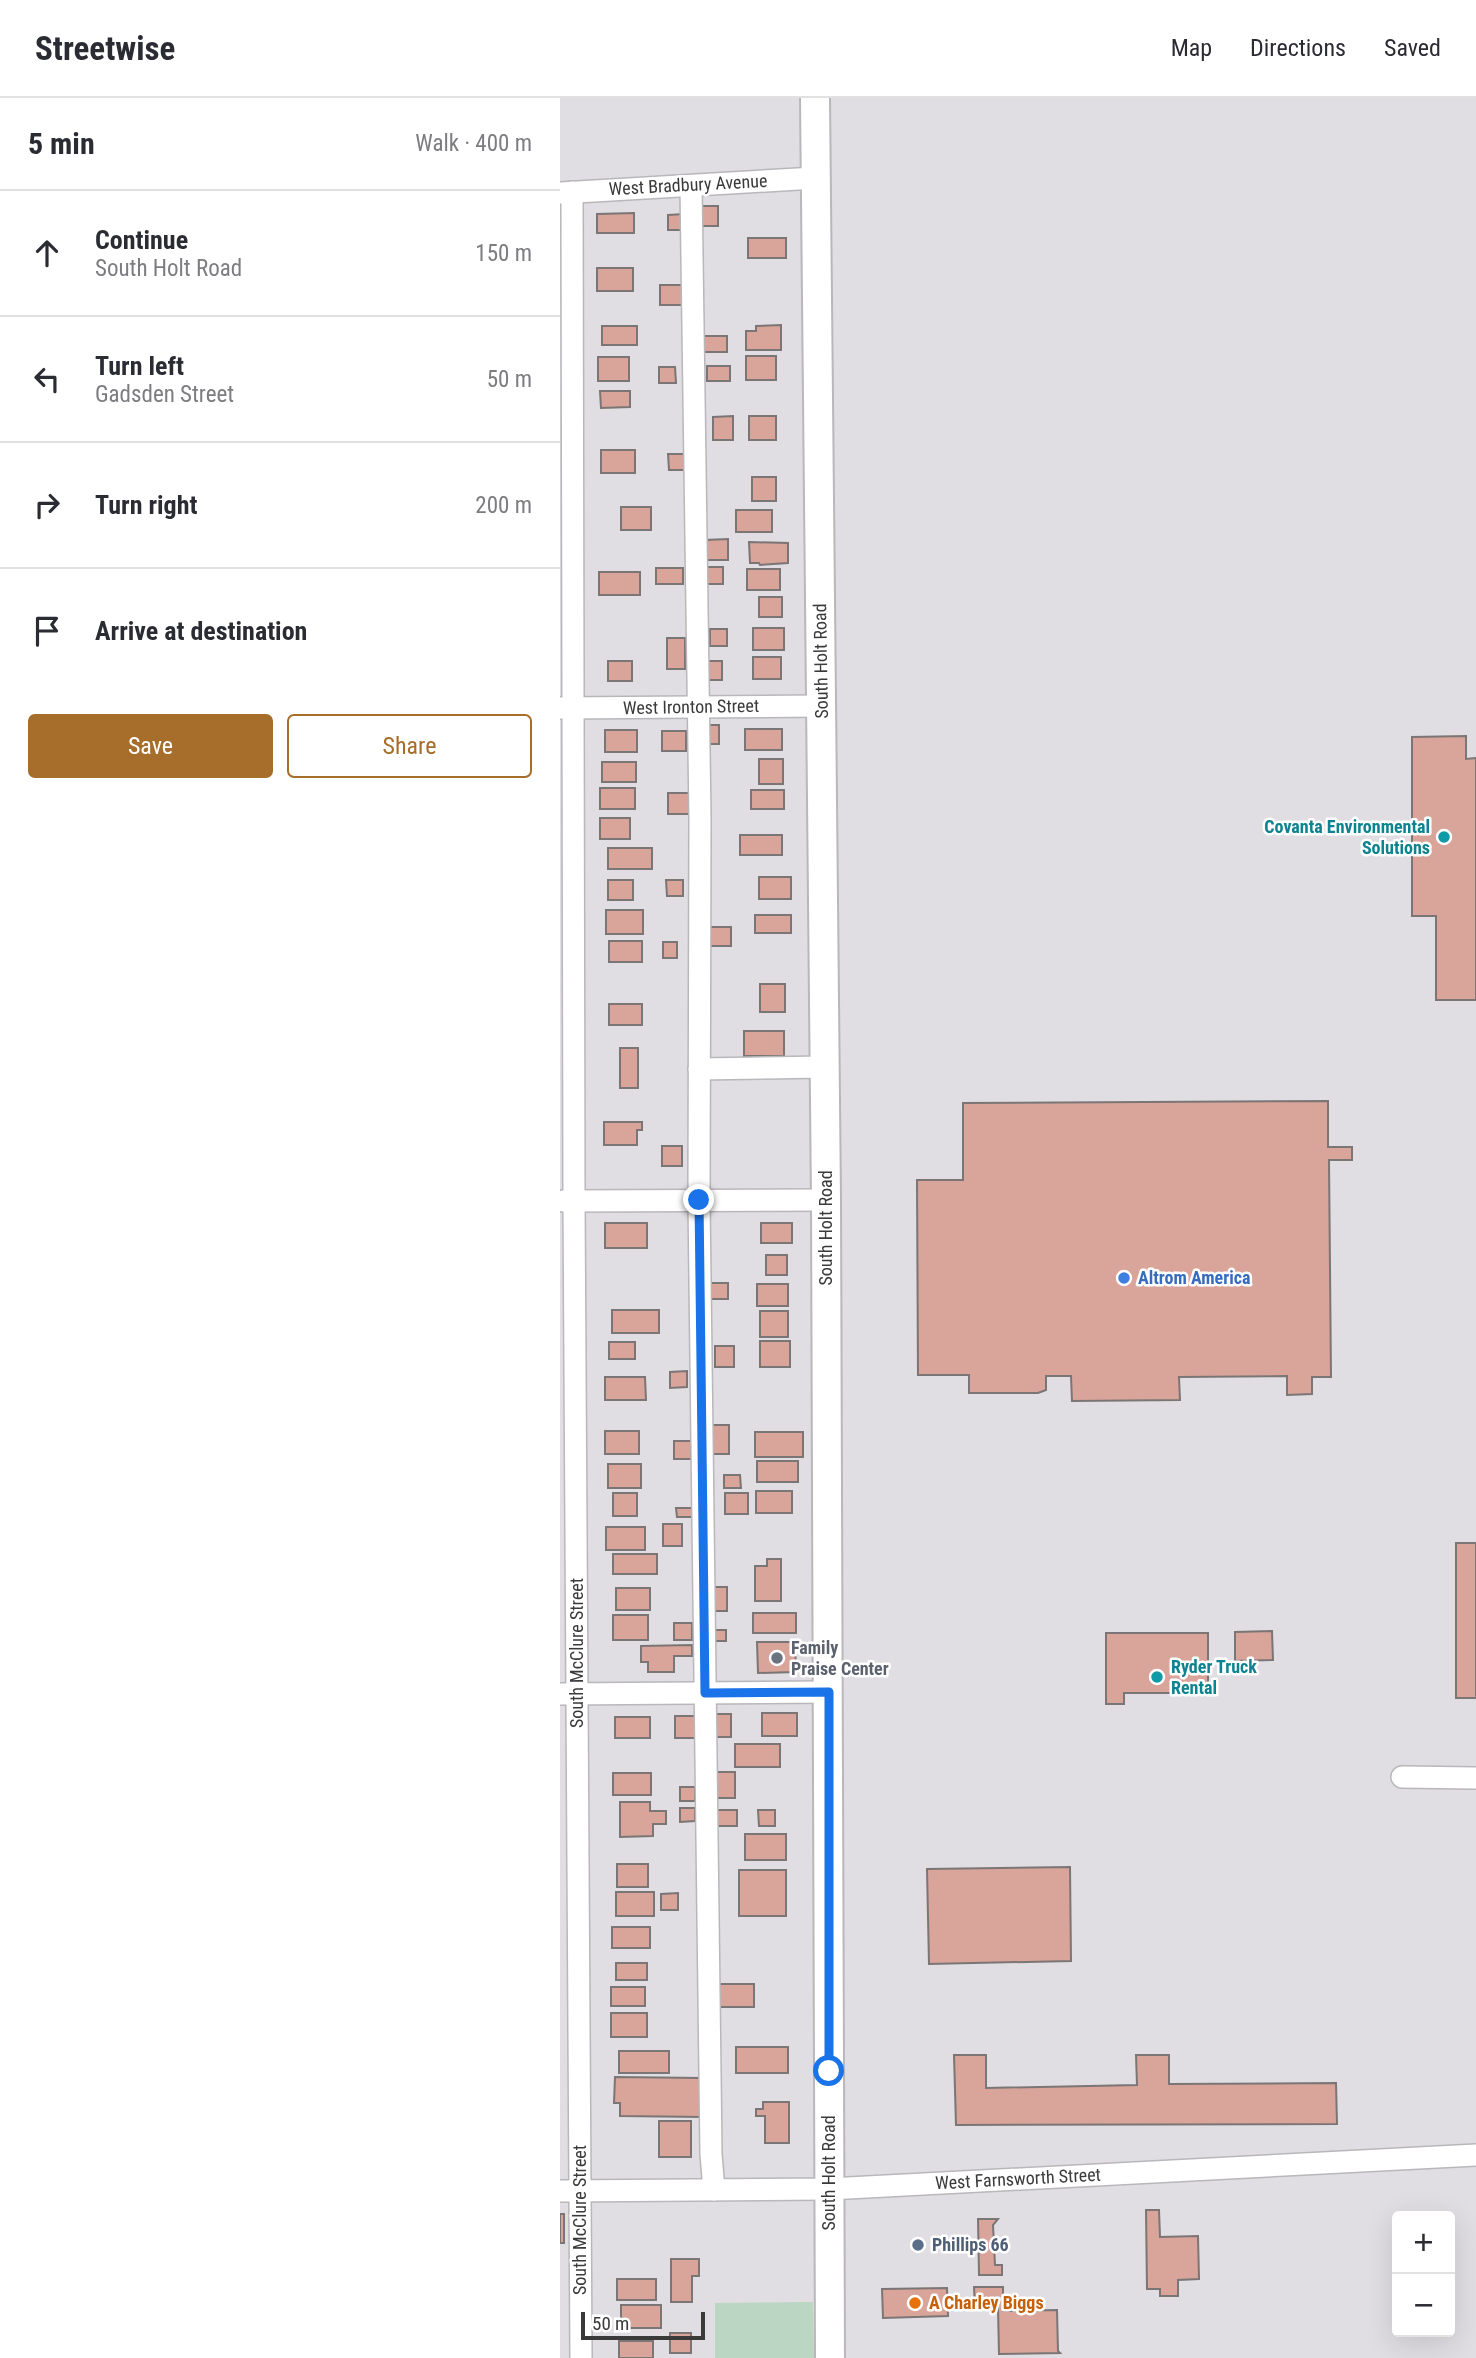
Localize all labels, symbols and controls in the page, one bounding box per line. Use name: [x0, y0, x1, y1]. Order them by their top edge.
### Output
text: Streetwise: [35, 29, 175, 68]
text: Map: [1171, 34, 1212, 62]
text: Directions: [1250, 34, 1346, 62]
text: Saved: [1384, 34, 1441, 62]
text: 5 min: [28, 126, 95, 161]
text: Walk · 400 m: [415, 130, 532, 157]
street label: West Bradbury Avenue: [608, 170, 768, 199]
text: Continue: [95, 225, 188, 255]
icon: ahead: [28, 234, 66, 272]
text: 150 m: [475, 240, 532, 267]
text: South Holt Road: [95, 255, 242, 282]
text: Turn left: [95, 351, 184, 381]
icon: left: [28, 360, 66, 398]
text: 50 m: [487, 366, 532, 393]
text: Gadsden Street: [95, 381, 234, 408]
icon: right: [28, 486, 66, 524]
text: Turn right: [95, 490, 197, 520]
text: 200 m: [475, 492, 532, 519]
street label: South Holt Road: [809, 603, 832, 719]
icon: arrive: [28, 612, 66, 650]
text: Arrive at destination: [95, 616, 307, 646]
street label: West Ironton Street: [623, 695, 759, 718]
button: Save: [28, 714, 273, 778]
button: Share: [287, 714, 532, 778]
place label: Covanta Environmental Solutions: [1264, 816, 1430, 858]
marker: Covanta Environmental Solutions: [1436, 829, 1452, 845]
street label: South Holt Road: [815, 1170, 836, 1286]
route end: [683, 1184, 714, 1215]
place label: Altrom America: [1138, 1267, 1250, 1288]
marker: Altrom America: [1116, 1270, 1132, 1286]
street label: South McClure Street: [566, 1578, 587, 1728]
place label: Family Praise Center: [791, 1637, 889, 1679]
marker: Family Praise Center: [769, 1650, 785, 1666]
place label: Ryder Truck Rental: [1171, 1656, 1257, 1698]
marker: Ryder Truck Rental: [1149, 1669, 1165, 1685]
route start: [813, 2055, 844, 2086]
street label: South Holt Road: [818, 2115, 839, 2231]
street label: South McClure Street: [569, 2145, 590, 2295]
street label: West Farnsworth Street: [935, 2164, 1101, 2193]
map controls: [1392, 2211, 1455, 2337]
button: +: [1392, 2211, 1455, 2274]
place label: Phillips 66: [932, 2234, 1009, 2255]
marker: Phillips 66: [910, 2237, 926, 2253]
button: −: [1392, 2274, 1455, 2337]
place label: A Charley Biggs: [929, 2292, 1044, 2313]
marker: A Charley Biggs: [907, 2295, 923, 2311]
scale bar: [581, 2309, 705, 2341]
text: 50 m: [592, 2312, 629, 2335]

